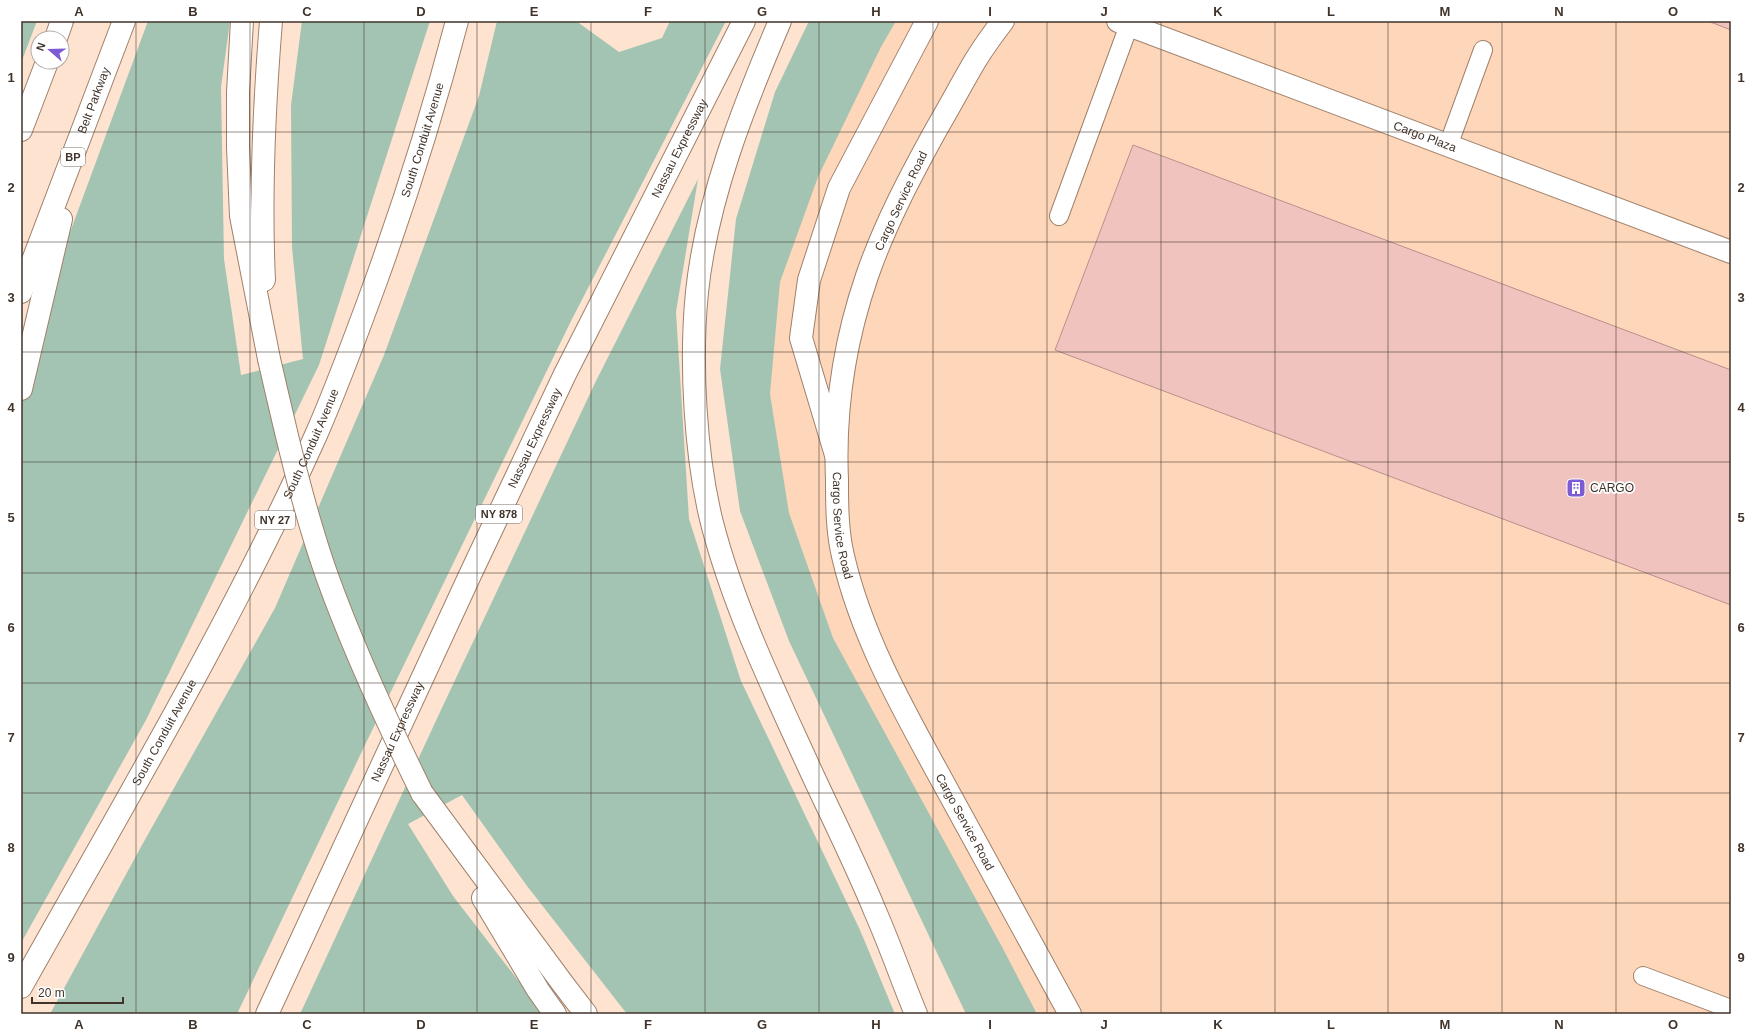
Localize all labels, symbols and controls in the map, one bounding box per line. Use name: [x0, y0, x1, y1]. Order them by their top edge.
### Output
text: A: [74, 4, 84, 19]
text: B: [188, 4, 198, 19]
text: C: [302, 4, 312, 19]
text: D: [416, 4, 426, 19]
text: E: [530, 4, 539, 19]
text: F: [644, 4, 652, 19]
text: G: [757, 4, 767, 19]
text: H: [871, 4, 881, 19]
text: I: [988, 4, 992, 19]
text: J: [1100, 4, 1108, 19]
text: K: [1213, 4, 1223, 19]
text: L: [1327, 4, 1335, 19]
text: M: [1440, 4, 1450, 19]
text: N: [1554, 4, 1564, 19]
text: O: [1668, 4, 1678, 19]
north arrow: [30, 30, 70, 70]
text: N: [34, 41, 48, 52]
street label: Belt Parkway: [75, 65, 113, 136]
text: 1: [7, 70, 15, 85]
text: 1: [1737, 70, 1745, 85]
street label: South Conduit Avenue: [398, 81, 447, 199]
street label: Nassau Expressway: [649, 97, 710, 200]
street label: Cargo Plaza: [1392, 118, 1459, 155]
road number: BP: [61, 148, 85, 166]
street label: Cargo Service Road: [872, 149, 930, 253]
text: 2: [7, 180, 15, 195]
text: 2: [1737, 180, 1745, 195]
text: 3: [7, 290, 15, 305]
text: 3: [1737, 290, 1745, 305]
street label: South Conduit Avenue: [280, 386, 342, 501]
street label: Nassau Expressway: [505, 386, 564, 490]
text: 4: [7, 400, 15, 415]
text: 4: [1737, 400, 1745, 415]
street label: Cargo Service Road: [830, 472, 856, 581]
building icon: CARGO: [1565, 477, 1587, 499]
place label: CARGO: [1590, 481, 1634, 495]
road number: NY 878: [476, 505, 522, 523]
text: 5: [7, 510, 15, 525]
text: 5: [1737, 510, 1745, 525]
road number: NY 27: [255, 511, 295, 529]
text: 6: [7, 620, 15, 635]
text: 6: [1737, 620, 1745, 635]
street label: South Conduit Avenue: [129, 677, 199, 788]
street label: Nassau Expressway: [368, 679, 427, 784]
text: 7: [7, 730, 15, 745]
text: 7: [1737, 730, 1745, 745]
street label: Cargo Service Road: [933, 771, 997, 873]
text: 8: [7, 840, 15, 855]
text: 8: [1737, 840, 1745, 855]
text: 9: [7, 950, 15, 965]
text: 9: [1737, 950, 1745, 965]
scale bar: [32, 979, 123, 1005]
text: 20 m: [38, 986, 65, 1000]
text: A: [74, 1017, 84, 1032]
text: B: [188, 1017, 198, 1032]
text: C: [302, 1017, 312, 1032]
text: D: [416, 1017, 426, 1032]
text: E: [530, 1017, 539, 1032]
text: F: [644, 1017, 652, 1032]
text: G: [757, 1017, 767, 1032]
text: H: [871, 1017, 881, 1032]
text: I: [988, 1017, 992, 1032]
text: J: [1100, 1017, 1108, 1032]
text: K: [1213, 1017, 1223, 1032]
text: L: [1327, 1017, 1335, 1032]
text: M: [1440, 1017, 1450, 1032]
text: N: [1554, 1017, 1564, 1032]
text: O: [1668, 1017, 1678, 1032]

